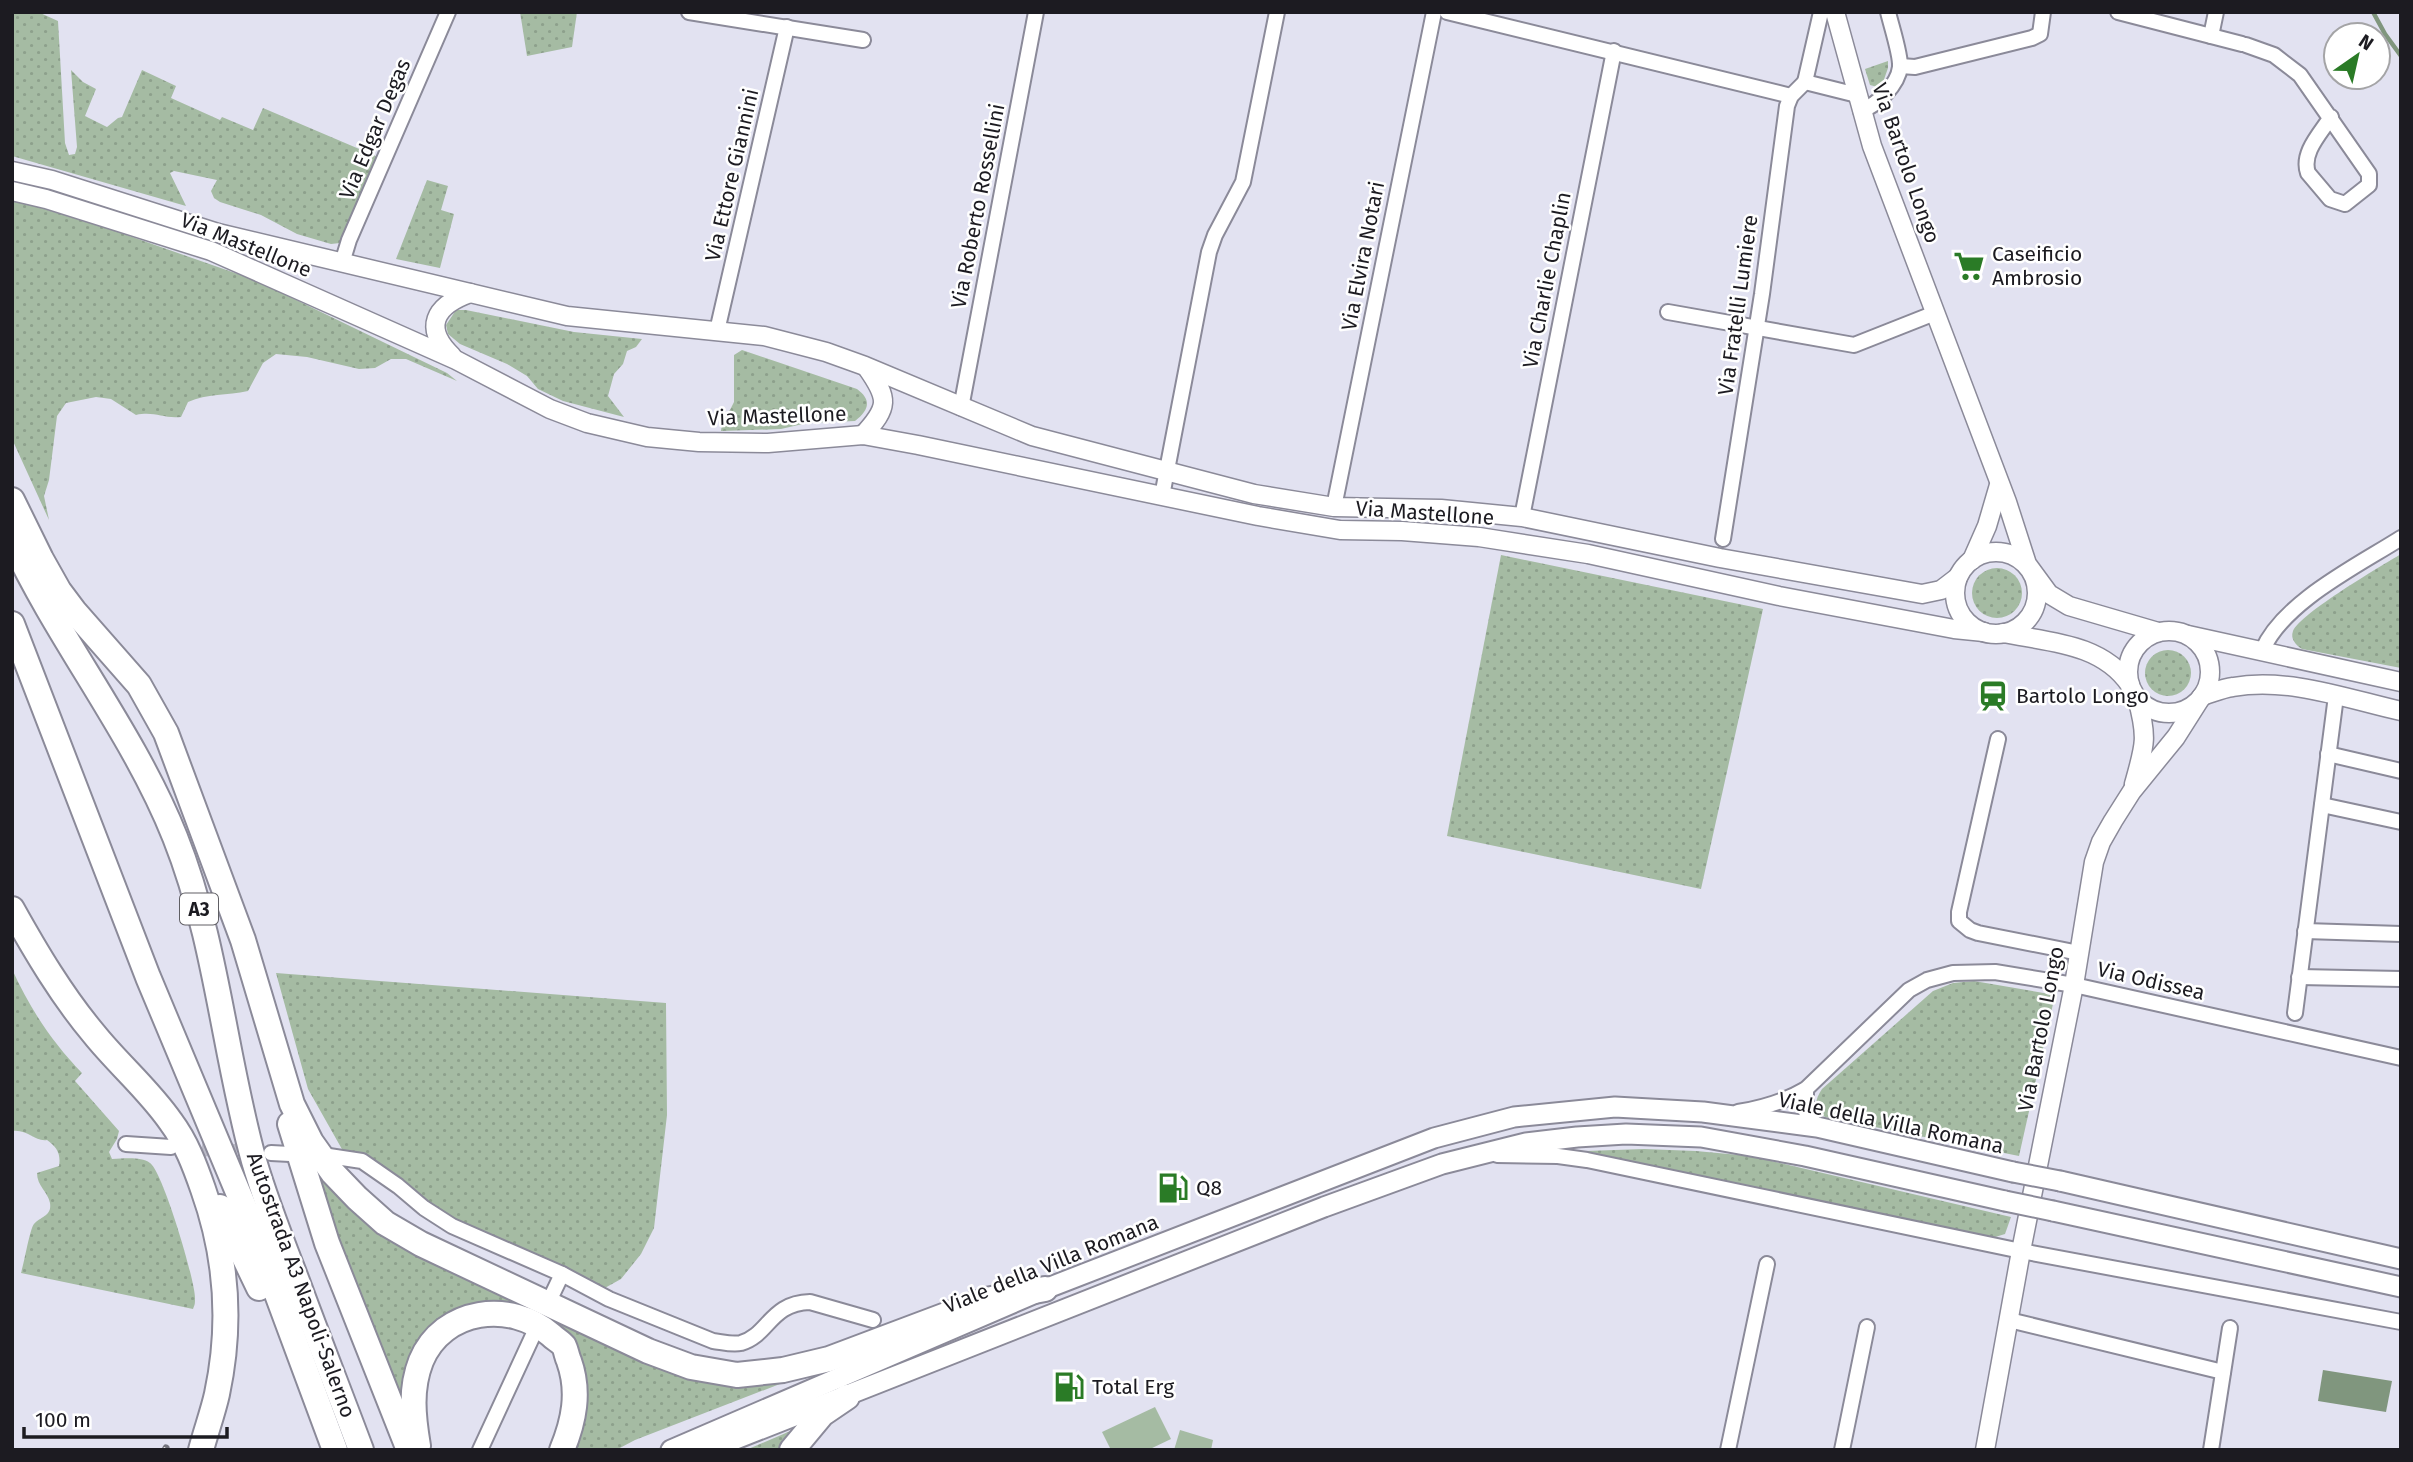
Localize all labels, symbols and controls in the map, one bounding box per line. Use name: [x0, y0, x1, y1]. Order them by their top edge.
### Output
north arrow: [2322, 21, 2392, 91]
text: N: [2355, 29, 2378, 55]
street label: Via Edgar Degas: [334, 55, 416, 203]
street label: Via Bartolo Longo: [1866, 80, 1946, 246]
street label: Via Ettore Giannini: [699, 86, 765, 264]
street label: Via Roberto Rossellini: [945, 101, 1011, 311]
street label: Via Elvira Notari: [1336, 179, 1390, 333]
street label: Via Charlie Chaplin: [1517, 190, 1577, 370]
street label: Via Mastellone: [177, 207, 315, 283]
street label: Via Fratelli Lumiere: [1712, 213, 1764, 397]
place label: Caseificio Ambrosio: [1992, 241, 2082, 291]
supermarket icon: Caseificio Ambrosio: [1952, 249, 1986, 283]
street label: Via Mastellone: [707, 401, 847, 431]
street label: Via Mastellone: [1355, 495, 1495, 531]
station icon: Bartolo Longo: [1976, 679, 2010, 713]
place label: Bartolo Longo: [2016, 683, 2149, 709]
road number: A3: [180, 894, 218, 925]
street label: Via Bartolo Longo: [2012, 944, 2070, 1114]
street label: Via Odissea: [2095, 956, 2207, 1006]
street label: Viale della Villa Romana: [1776, 1086, 2006, 1160]
street label: Autostrada A3 Napoli-Salerno: [241, 1149, 361, 1421]
fuel station icon: Q8: [1156, 1171, 1190, 1205]
place label: Q8: [1196, 1175, 1222, 1201]
street label: Viale della Villa Romana: [940, 1209, 1162, 1319]
fuel station icon: Total Erg: [1052, 1370, 1086, 1404]
place label: Total Erg: [1092, 1374, 1174, 1400]
scale bar: [24, 1396, 228, 1440]
text: 100 m: [35, 1407, 91, 1433]

